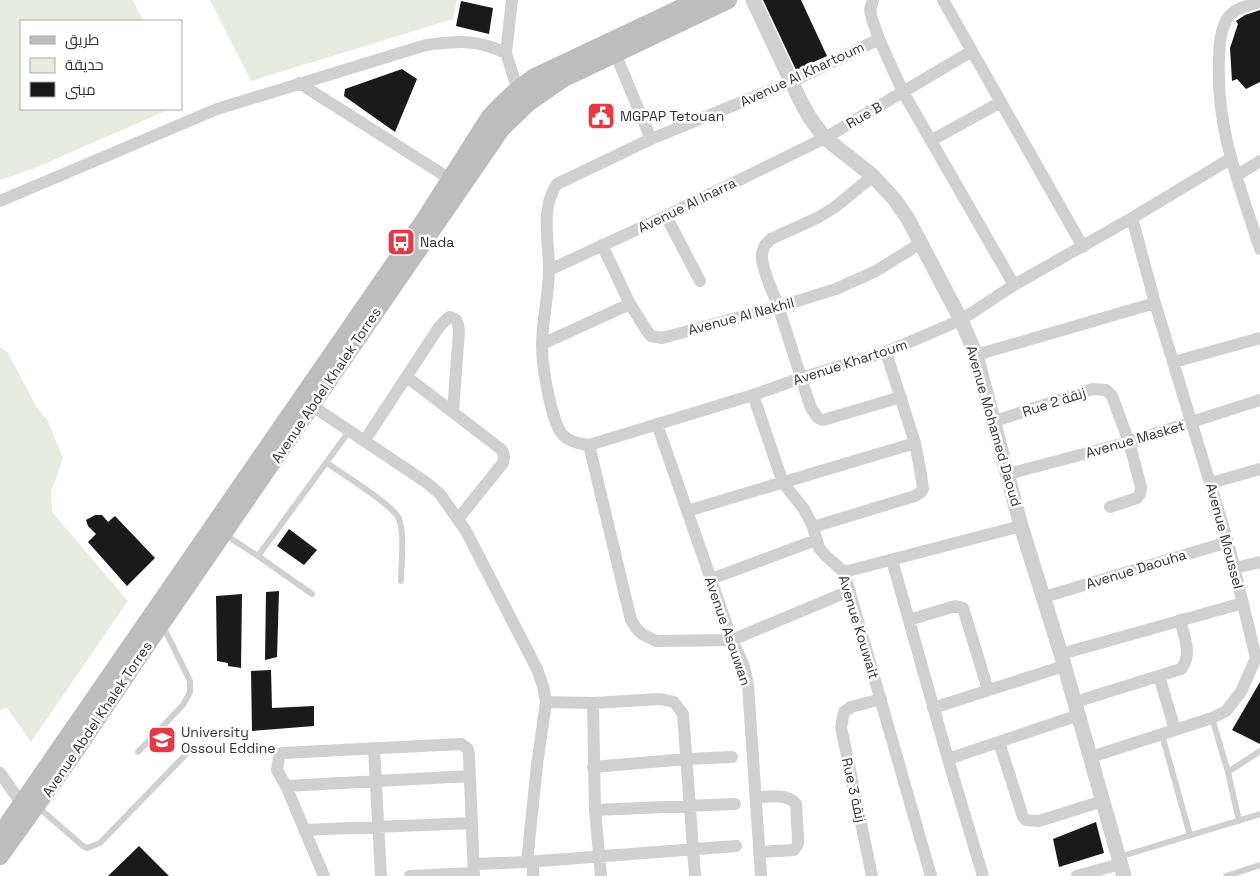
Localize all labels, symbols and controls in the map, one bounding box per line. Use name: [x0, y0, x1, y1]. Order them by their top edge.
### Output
legend: [20, 20, 182, 110]
text: طريق: [65, 30, 99, 50]
street label: Avenue Al Khartoum: [737, 37, 867, 111]
text: حديقة: [65, 55, 104, 74]
text: مبنى: [65, 80, 96, 100]
street label: Rue B: [843, 98, 885, 132]
public building icon: MGPAP Tetouan: [586, 101, 616, 131]
place label: MGPAP Tetouan: [620, 107, 724, 125]
street label: Avenue Al Inarra: [635, 173, 739, 237]
bus stop icon: Nada: [386, 227, 416, 257]
place label: Nada: [420, 233, 454, 251]
street label: Avenue Al Nakhil: [686, 293, 796, 339]
street label: Avenue Abdel Khalek Torres: [267, 304, 385, 466]
street label: Avenue Khartoum: [791, 335, 909, 389]
street label: Avenue Mohamed Daoud: [962, 343, 1026, 509]
street label: Rue 2 زنقة: [1020, 383, 1088, 421]
street label: Avenue Masket: [1083, 416, 1187, 462]
street label: Avenue Moussel: [1202, 481, 1248, 591]
street label: Avenue Daouha: [1084, 545, 1188, 593]
street label: Avenue Kouwait: [835, 573, 883, 681]
street label: Avenue Asouwan: [701, 574, 755, 688]
street label: Avenue Abdel Khalek Torres: [38, 638, 156, 800]
place label: University Ossoul Eddine: [181, 723, 276, 757]
school or university icon: University Ossoul Eddine: [147, 725, 177, 755]
street label: Rue 3 زنقة: [838, 756, 870, 824]

